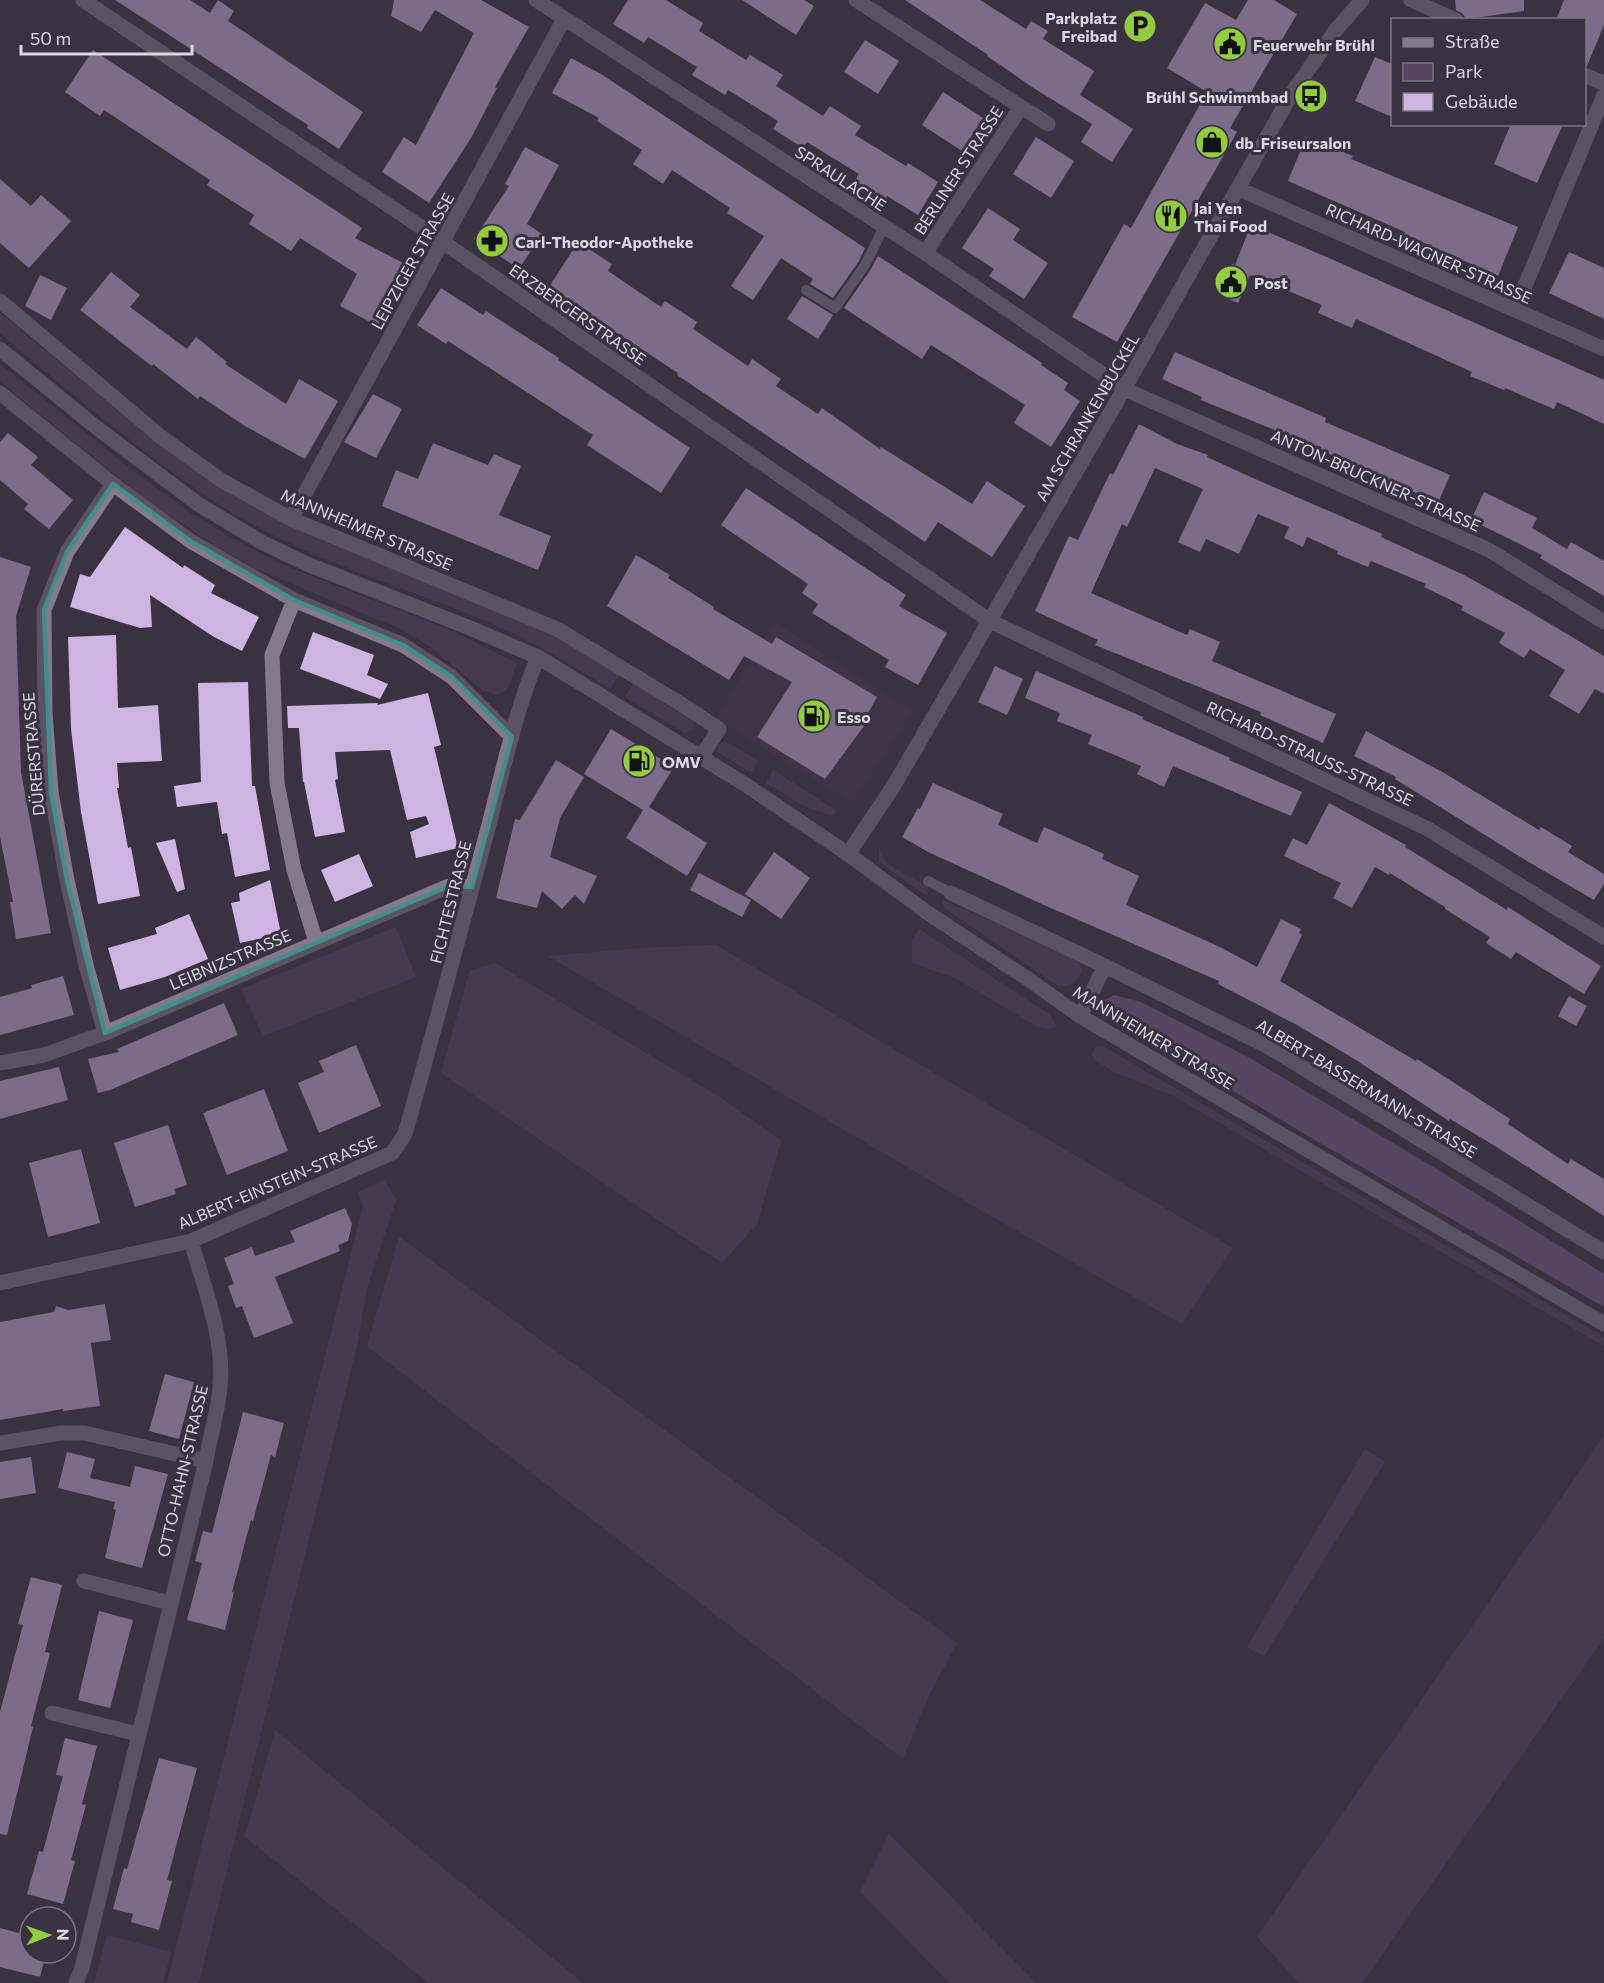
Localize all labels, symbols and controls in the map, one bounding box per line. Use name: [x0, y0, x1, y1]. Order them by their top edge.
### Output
place label: Parkplatz Freibad: [1045, 8, 1117, 45]
parking icon: Parkplatz Freibad: [1122, 8, 1158, 44]
scale bar: [21, 18, 192, 56]
legend: [1391, 18, 1586, 126]
public building icon: Feuerwehr Brühl: [1212, 26, 1248, 62]
text: 50 m: [30, 27, 71, 49]
text: Straße: [1445, 30, 1500, 52]
place label: Feuerwehr Brühl: [1253, 35, 1375, 54]
text: Park: [1445, 60, 1483, 82]
bus stop icon: Brühl Schwimmbad: [1293, 78, 1329, 114]
place label: Brühl Schwimmbad: [1146, 87, 1288, 106]
text: Gebäude: [1445, 90, 1518, 112]
street label: BERLINER STRASSE: [909, 102, 1007, 238]
shop icon: db_Friseursalon: [1194, 124, 1230, 160]
place label: db_Friseursalon: [1235, 133, 1351, 152]
street label: SPRAULACHE: [792, 142, 890, 214]
street label: LEIPZIGER STRASSE: [367, 190, 457, 332]
restaurant icon: Jai Yen Thai Food: [1153, 198, 1189, 234]
place label: Jai Yen Thai Food: [1194, 198, 1267, 235]
street label: RICHARD-WAGNER-STRASSE: [1323, 199, 1535, 307]
pharmacy icon: Carl-Theodor-Apotheke: [474, 223, 510, 259]
place label: Carl-Theodor-Apotheke: [515, 232, 693, 251]
street label: ERZBERGERSTRASSE: [506, 260, 650, 368]
public building icon: Post: [1213, 264, 1249, 300]
place label: Post: [1254, 273, 1288, 292]
street label: AM SCHRANKENBUCKEL: [1031, 330, 1143, 504]
street label: ANTON-BRUCKNER-STRASSE: [1268, 425, 1484, 535]
street label: MANNHEIMER STRASSE: [278, 484, 456, 574]
street label: DÜRERSTRASSE: [18, 691, 48, 817]
street label: RICHARD-STRAUSS-STRASSE: [1204, 697, 1416, 809]
fuel station icon: Esso: [796, 698, 832, 734]
place label: Esso: [837, 707, 871, 726]
fuel station icon: OMV: [621, 743, 657, 779]
place label: OMV: [662, 752, 701, 771]
street label: FICHTESTRASSE: [426, 839, 474, 965]
street label: LEIBNIZSTRASSE: [166, 925, 294, 993]
street label: MANNHEIMER STRASSE: [1070, 981, 1238, 1093]
street label: ALBERT-BASSERMANN-STRASSE: [1253, 1015, 1481, 1161]
street label: ALBERT-EINSTEIN-STRASSE: [175, 1131, 379, 1233]
street label: OTTO-HAHN-STRASSE: [153, 1383, 211, 1559]
north arrow: [18, 1905, 78, 1965]
text: N: [54, 1929, 73, 1941]

